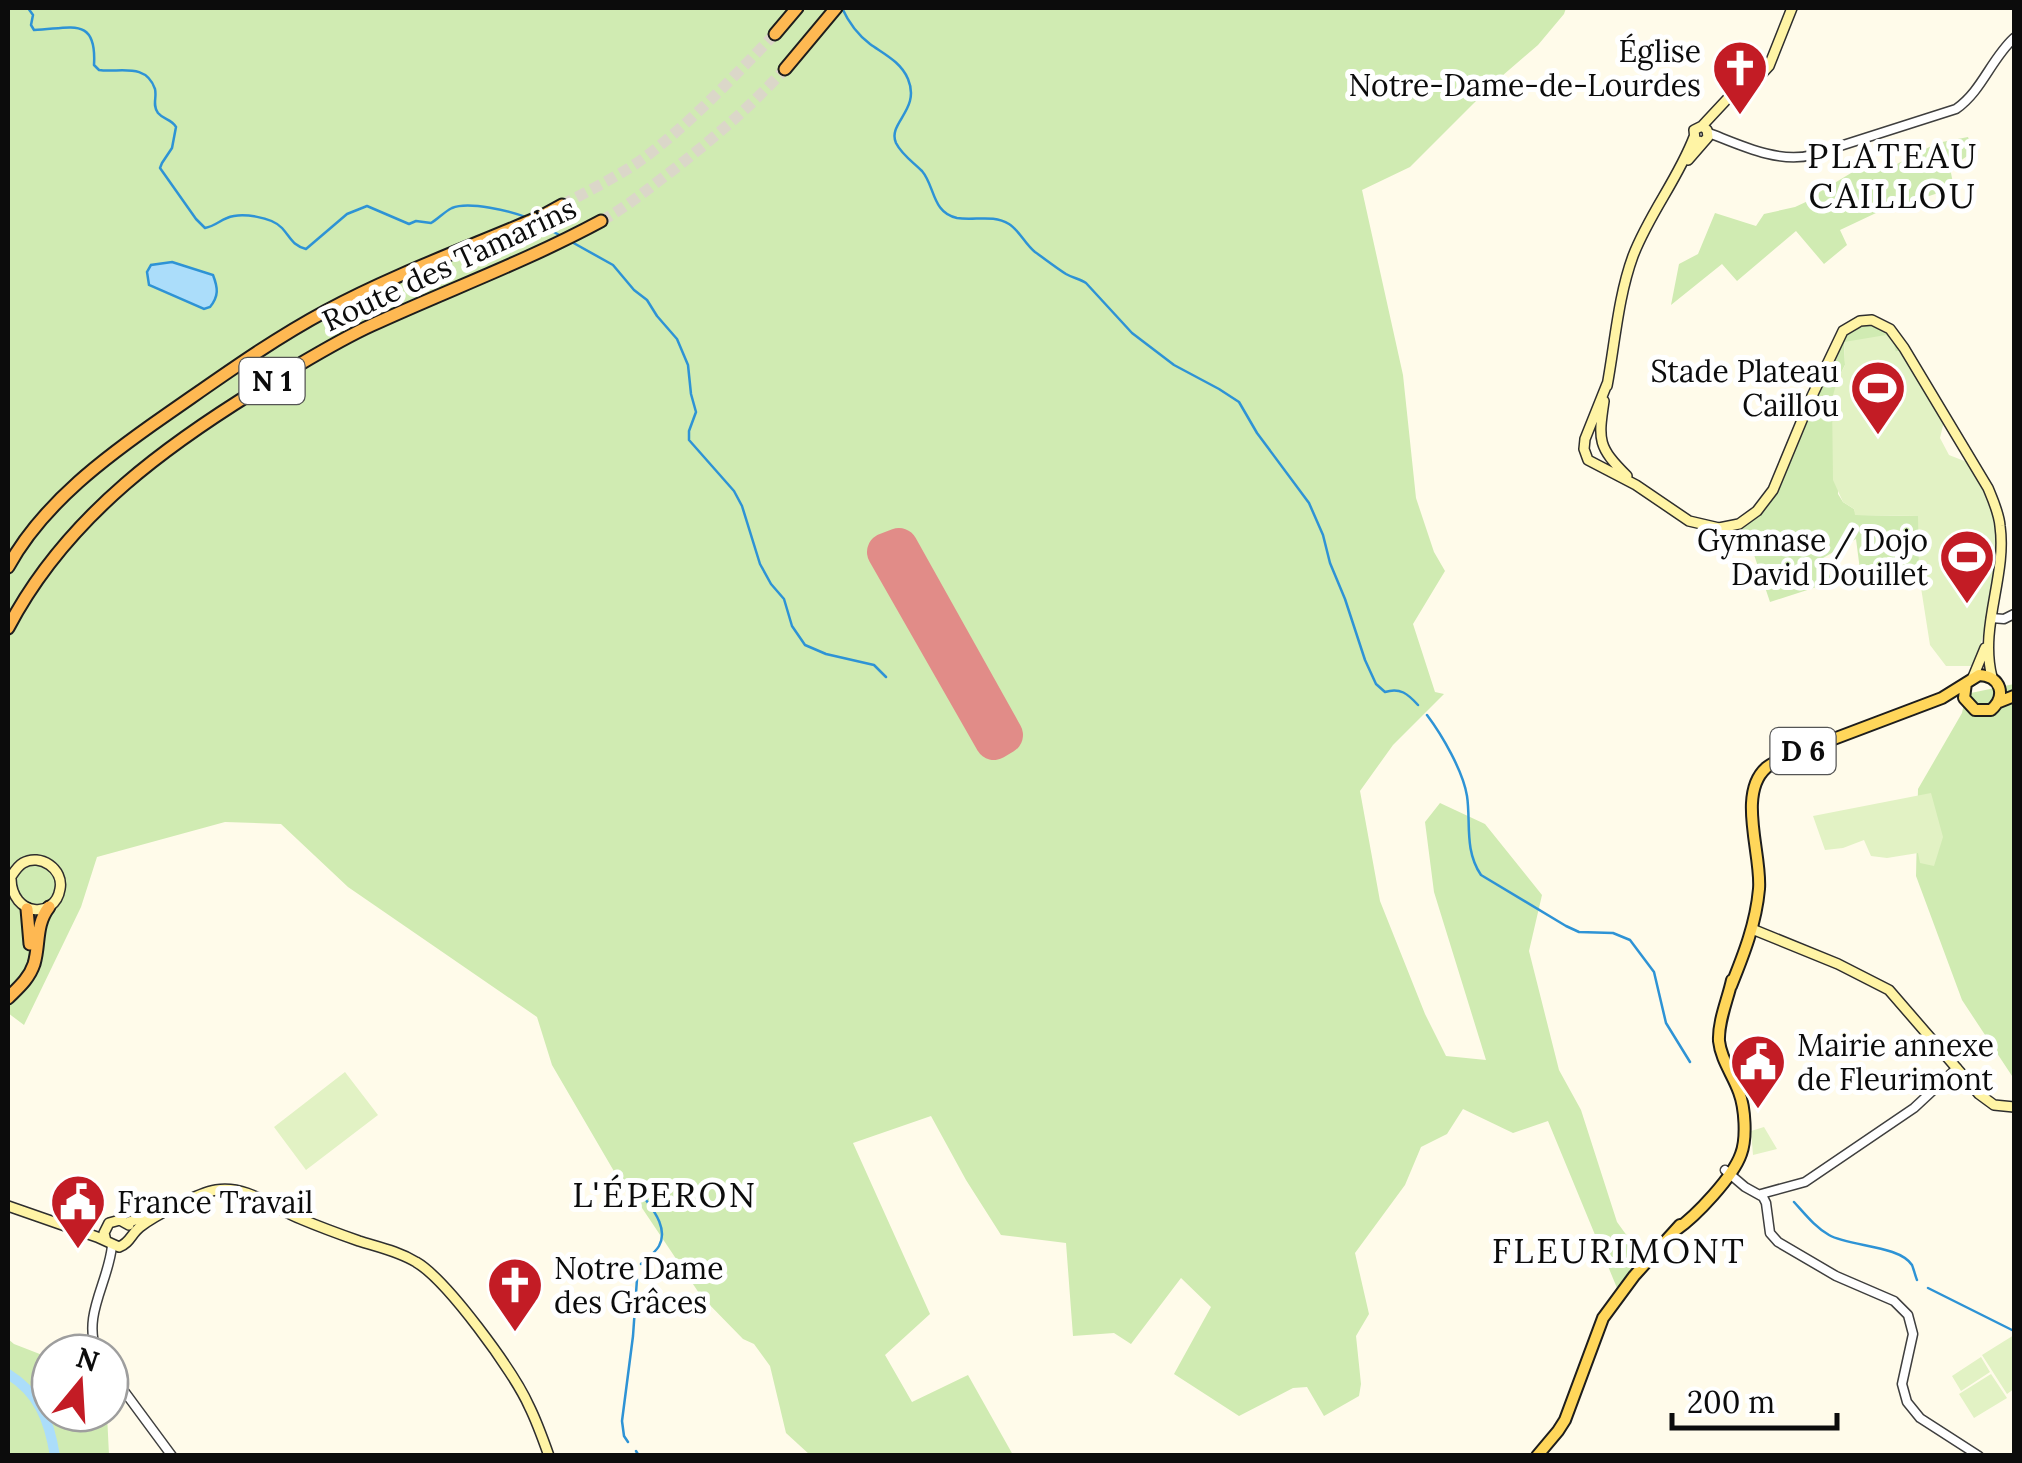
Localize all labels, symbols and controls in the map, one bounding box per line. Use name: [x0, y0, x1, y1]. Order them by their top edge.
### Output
place label: Église Notre-Dame-de-Lourdes: [1349, 32, 1701, 104]
church icon: Église Notre-Dame-de-Lourdes: [1710, 38, 1770, 117]
district label: PLATEAU CAILLOU: [1807, 133, 1979, 218]
street label: Route des Tamarins: [316, 189, 582, 339]
place label: Stade Plateau Caillou: [1650, 352, 1839, 424]
road number: N 1: [240, 358, 304, 404]
sports icon: Stade Plateau Caillou: [1848, 358, 1908, 437]
place label: Gymnase / Dojo David Douillet: [1697, 521, 1928, 593]
sports icon: Gymnase / Dojo David Douillet: [1937, 527, 1997, 606]
road number: D 6: [1770, 728, 1836, 774]
place label: Mairie annexe de Fleurimont: [1797, 1026, 1994, 1098]
public building icon: Mairie annexe de Fleurimont: [1728, 1032, 1788, 1111]
public building icon: France Travail: [48, 1172, 108, 1251]
district label: L'ÉPERON: [572, 1172, 758, 1217]
place label: France Travail: [117, 1183, 313, 1221]
district label: FLEURIMONT: [1492, 1228, 1746, 1273]
place label: Notre Dame des Grâces: [554, 1249, 723, 1321]
church icon: Notre Dame des Grâces: [485, 1255, 545, 1334]
north arrow: [30, 1333, 130, 1433]
text: N: [72, 1339, 104, 1380]
scale bar: [1672, 1368, 1837, 1430]
text: 200 m: [1687, 1383, 1775, 1421]

